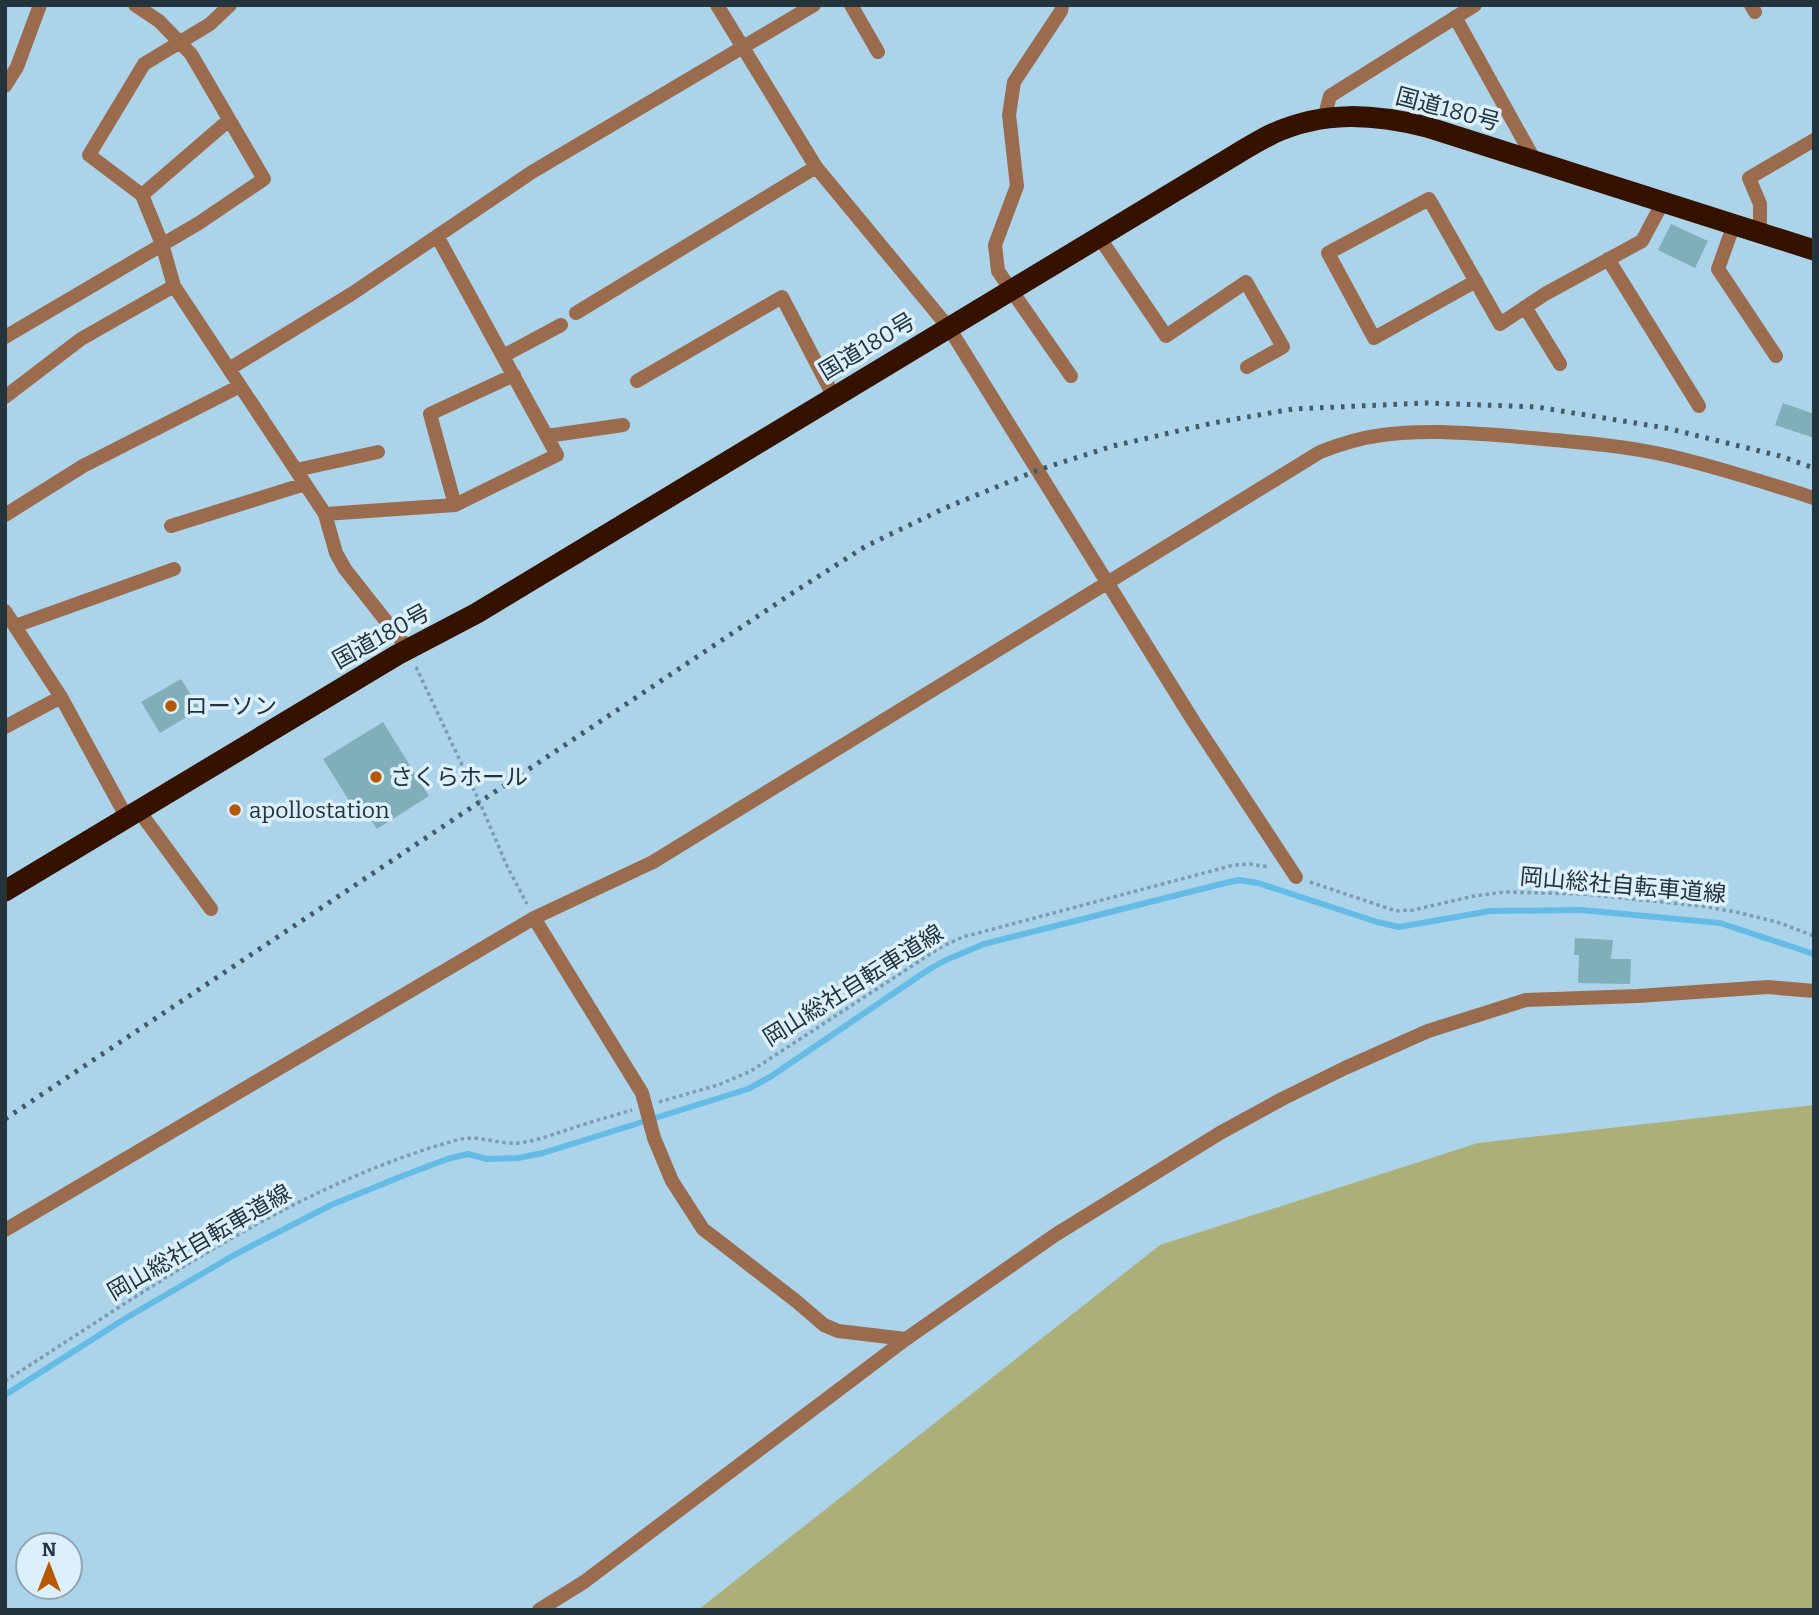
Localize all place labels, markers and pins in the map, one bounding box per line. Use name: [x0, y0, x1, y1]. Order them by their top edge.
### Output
place label: ローソン: [185, 692, 277, 720]
marker: ローソン: [163, 698, 179, 714]
place label: さくらホール: [390, 763, 528, 791]
marker: さくらホール: [368, 769, 384, 785]
place label: apollostation: [249, 796, 390, 824]
marker: apollostation: [227, 802, 243, 818]

